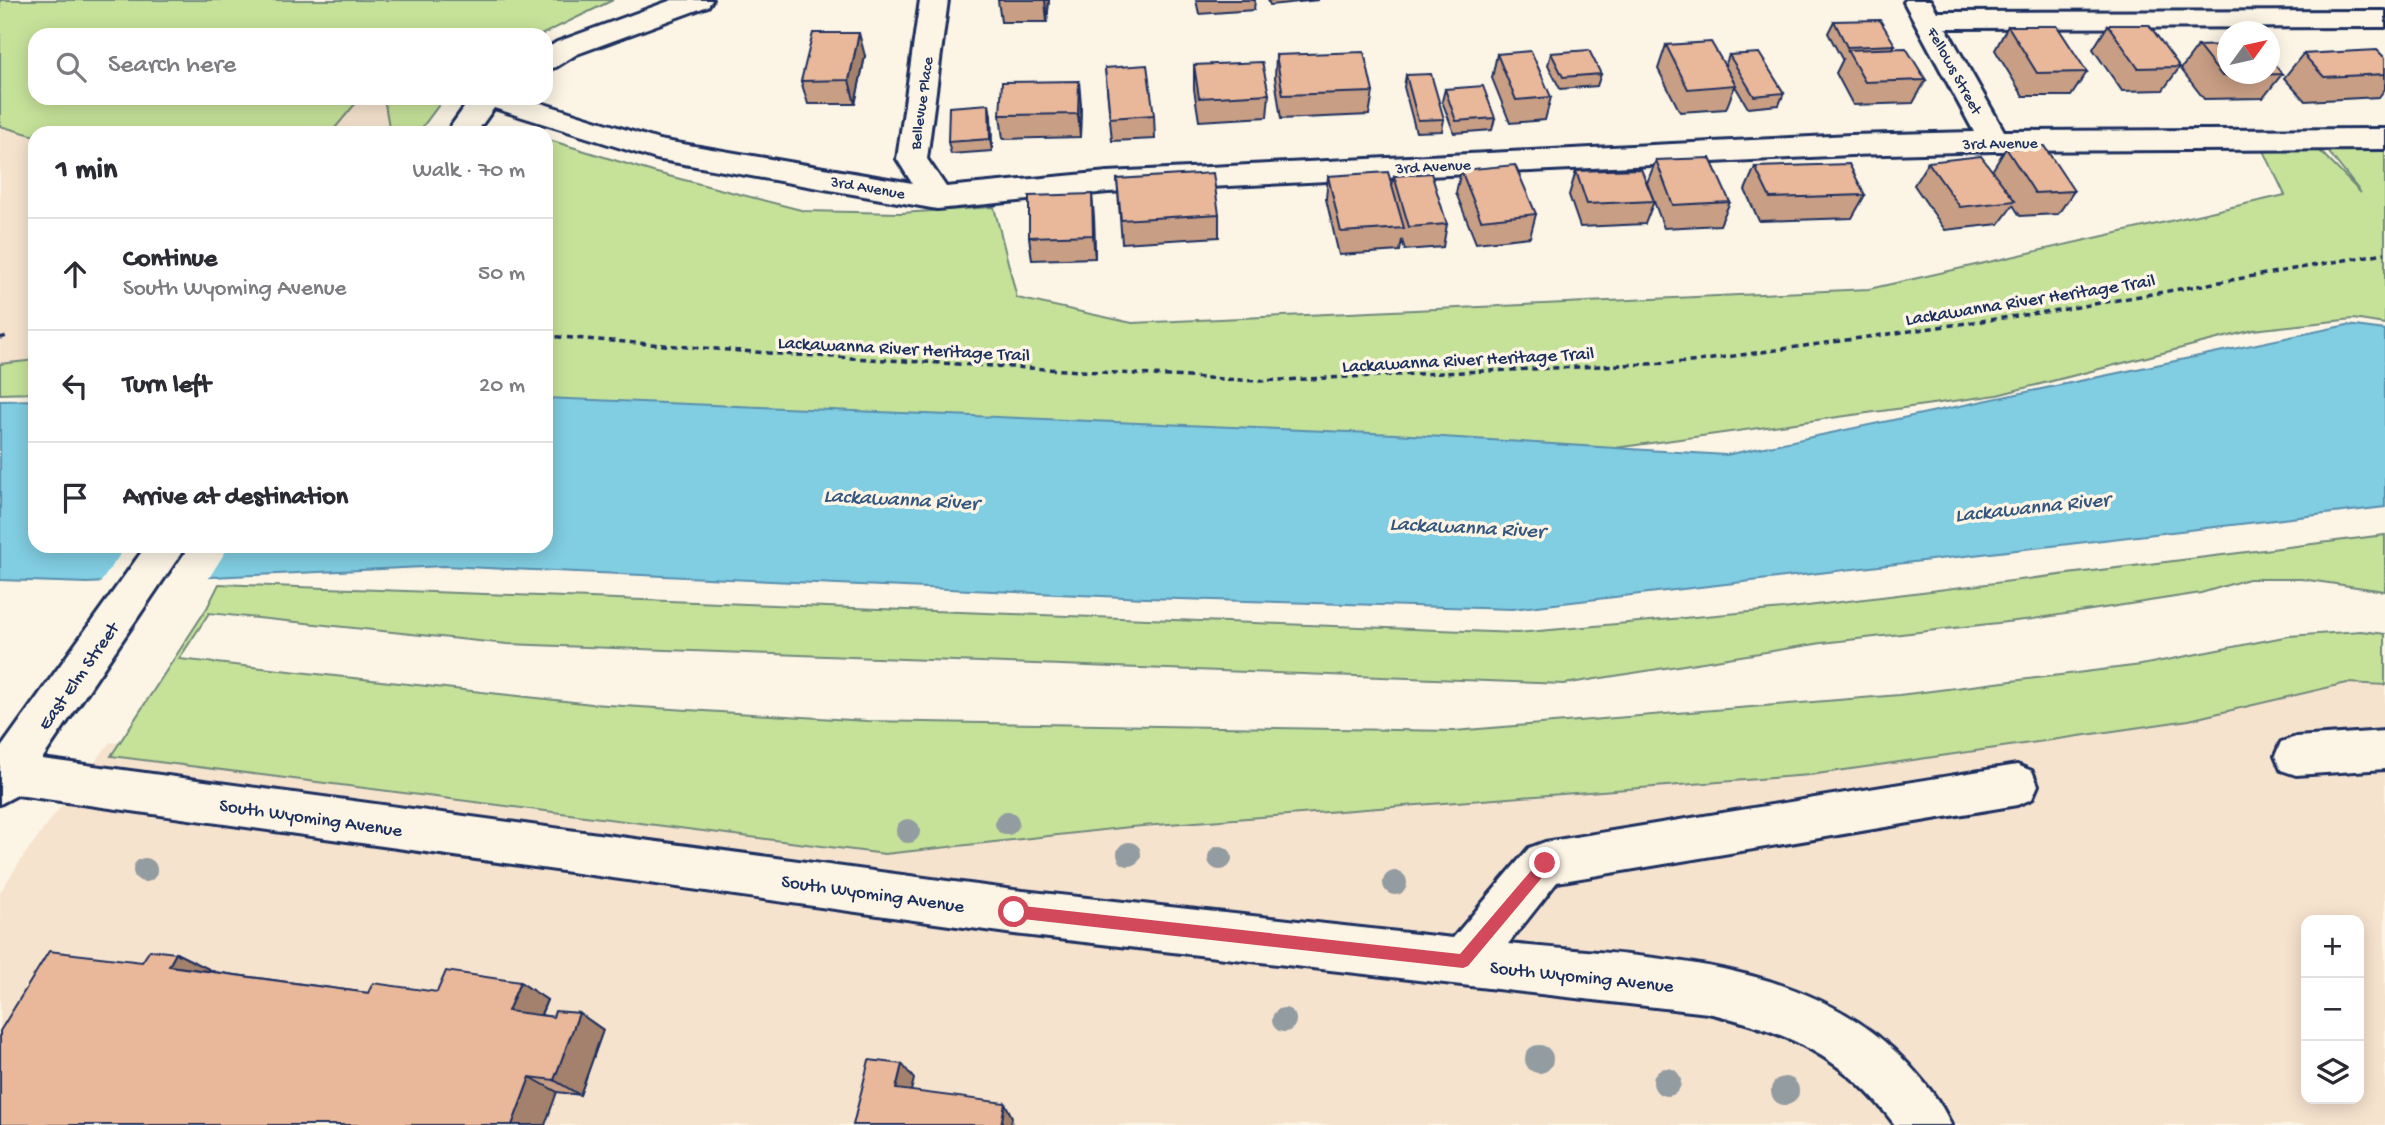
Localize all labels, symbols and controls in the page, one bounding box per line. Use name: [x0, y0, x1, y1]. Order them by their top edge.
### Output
north arrow: [2217, 21, 2280, 84]
street label: Fellows Street: [1921, 24, 1985, 120]
search box: [28, 28, 553, 105]
icon: search: [52, 48, 90, 86]
text: Search here: [108, 51, 236, 82]
street label: Bellevue Place: [907, 55, 939, 152]
street label: 3rd Avenue: [1961, 135, 2039, 156]
text: 1 min: [56, 154, 117, 189]
street label: 3rd Avenue: [1394, 157, 1472, 180]
text: Walk · 70 m: [412, 158, 525, 185]
street label: 3rd Avenue: [828, 173, 907, 205]
text: Continue: [123, 245, 217, 276]
icon: ahead: [56, 255, 94, 293]
text: 50 m: [478, 261, 525, 288]
street label: Lackawanna River Heritage Trail: [1904, 270, 2157, 333]
text: South Wyoming Avenue: [123, 276, 346, 303]
street label: Lackawanna River Heritage Trail: [777, 332, 1031, 369]
street label: Lackawanna River Heritage Trail: [1341, 343, 1595, 380]
icon: left: [56, 367, 94, 405]
text: Turn left: [123, 371, 211, 402]
text: 20 m: [479, 373, 525, 400]
icon: arrive: [56, 479, 94, 517]
text: Arrive at destination: [123, 483, 348, 514]
water label: Lackawanna River: [823, 485, 983, 518]
water label: Lackawanna River: [1954, 488, 2115, 530]
water label: Lackawanna River: [1389, 513, 1549, 546]
street label: East Elm Street: [34, 617, 127, 735]
street label: South Wyoming Avenue: [218, 795, 404, 844]
route end: [1529, 847, 1560, 878]
street label: South Wyoming Avenue: [780, 871, 966, 920]
route start: [998, 896, 1029, 927]
map controls: [2301, 915, 2364, 1104]
button: +: [2301, 915, 2364, 978]
street label: South Wyoming Avenue: [1489, 957, 1675, 1000]
button: −: [2301, 978, 2364, 1041]
button: layers: [2301, 1041, 2364, 1104]

